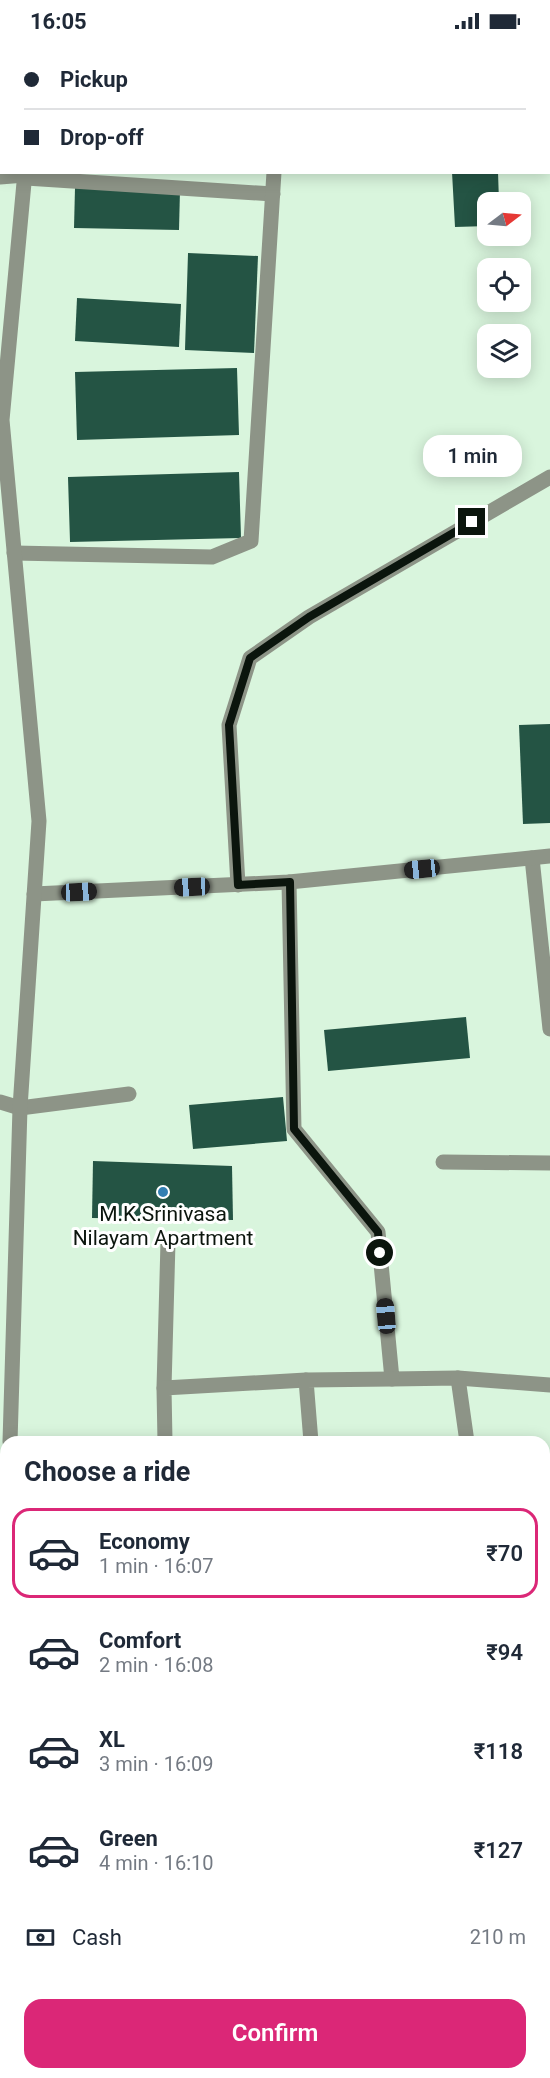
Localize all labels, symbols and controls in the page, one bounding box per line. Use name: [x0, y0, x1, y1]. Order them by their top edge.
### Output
text: 16:05: [30, 9, 87, 34]
text: Pickup: [60, 67, 128, 92]
text: Drop-off: [60, 125, 144, 150]
north arrow: [477, 192, 531, 246]
map controls: [477, 192, 531, 378]
button: locate: [477, 258, 531, 312]
button: layers: [477, 324, 531, 378]
callout: 1 min: [422, 435, 522, 477]
text: 1 min: [447, 444, 498, 468]
route end: [458, 508, 485, 535]
car: [403, 858, 441, 880]
car: [174, 877, 210, 897]
car: [61, 882, 97, 902]
marker: M.K.Srinivasa Nilayam Apartment: [156, 1185, 170, 1199]
place label: M.K.Srinivasa Nilayam Apartment: [73, 1202, 253, 1250]
route start: [366, 1239, 393, 1266]
car: [375, 1297, 397, 1335]
text: Choose a ride: [24, 1456, 190, 1488]
icon: car: [27, 1526, 81, 1580]
text: Economy: [99, 1529, 190, 1554]
text: ₹70: [486, 1541, 523, 1566]
text: 1 min · 16:07: [99, 1554, 214, 1578]
icon: car: [27, 1625, 81, 1679]
text: Comfort: [99, 1628, 181, 1653]
text: ₹94: [486, 1640, 523, 1665]
text: 2 min · 16:08: [99, 1653, 214, 1677]
icon: car: [27, 1724, 81, 1778]
text: XL: [99, 1727, 125, 1752]
text: ₹118: [474, 1739, 523, 1764]
text: 3 min · 16:09: [99, 1752, 214, 1776]
icon: car: [27, 1823, 81, 1877]
text: Green: [99, 1826, 158, 1851]
text: ₹127: [474, 1838, 523, 1863]
text: 4 min · 16:10: [99, 1851, 214, 1875]
icon: cash: [24, 1921, 57, 1954]
text: Cash: [72, 1925, 122, 1950]
text: 210 m: [470, 1925, 526, 1949]
button: Confirm: [24, 1999, 526, 2068]

